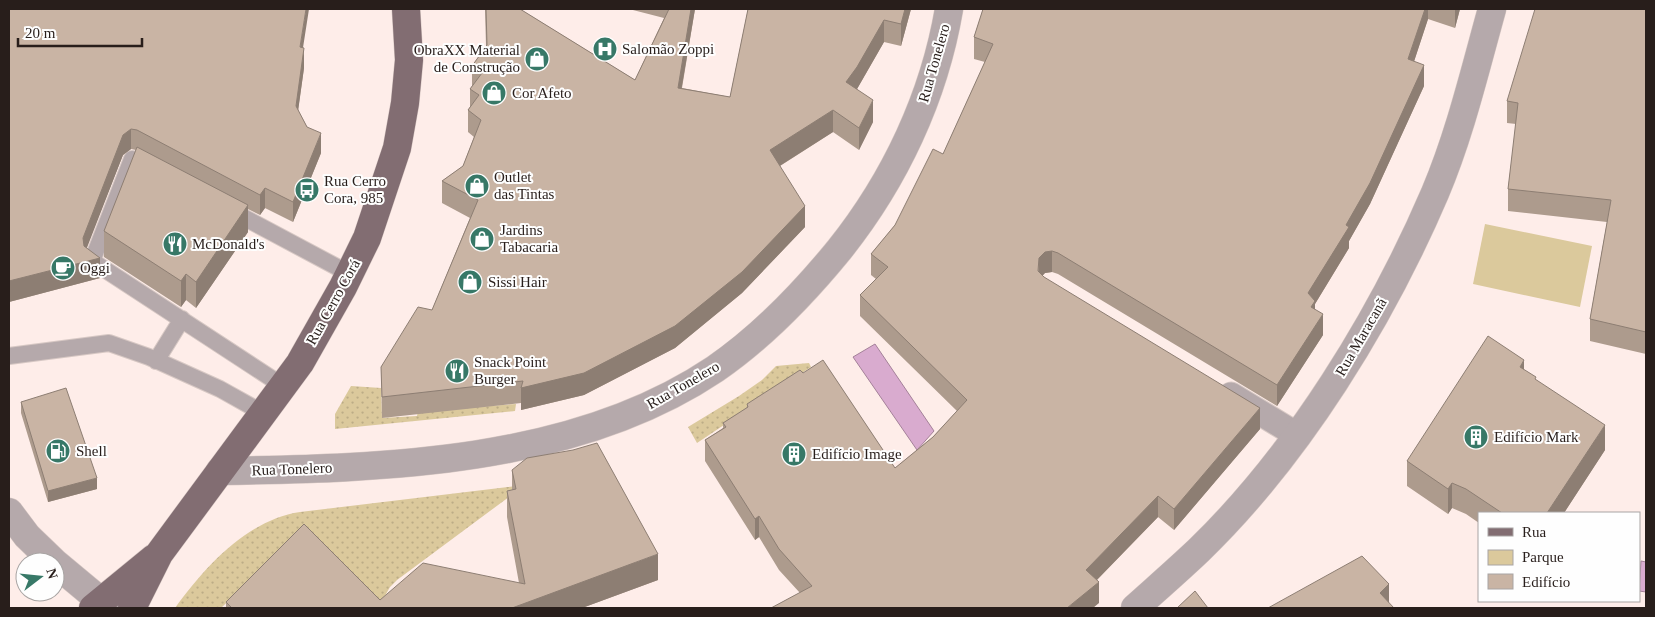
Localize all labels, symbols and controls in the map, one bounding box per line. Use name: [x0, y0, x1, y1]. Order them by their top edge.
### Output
scale bar: [18, 15, 141, 47]
street label: Rua Tonelero: [915, 22, 953, 104]
text: 20 m: [25, 25, 56, 41]
hospital icon: Salomão Zoppi: [592, 36, 618, 62]
place label: Salomão Zoppi: [622, 41, 714, 57]
place label: ObraXX Material de Construção: [414, 42, 520, 75]
shop icon: ObraXX Material de Construção: [524, 46, 550, 72]
shop icon: Cor Afeto: [481, 80, 507, 106]
place label: Cor Afeto: [512, 85, 572, 101]
place label: Outlet das Tintas: [494, 169, 555, 202]
place label: Rua Cerro Cora, 985: [324, 173, 386, 206]
shop icon: Outlet das Tintas: [464, 173, 490, 199]
bus stop icon: Rua Cerro Cora, 985: [294, 177, 320, 203]
place label: Jardins Tabacaria: [500, 222, 558, 255]
shop icon: Jardins Tabacaria: [469, 226, 495, 252]
restaurant icon: McDonald's: [162, 231, 188, 257]
place label: McDonald's: [192, 236, 265, 252]
cafe icon: Oggi: [50, 255, 76, 281]
street label: Rua Cerro Corá: [303, 256, 363, 347]
place label: Oggi: [80, 260, 110, 276]
shop icon: Sissi Hair: [457, 269, 483, 295]
place label: Sissi Hair: [488, 274, 547, 290]
street label: Rua Maracanã: [1332, 295, 1390, 379]
place label: Snack Point Burger: [474, 354, 547, 387]
restaurant icon: Snack Point Burger: [444, 358, 470, 384]
street label: Rua Tonelero: [644, 358, 722, 412]
building icon: Edifício Mark: [1463, 424, 1489, 450]
place label: Edifício Mark: [1494, 429, 1579, 445]
fuel station icon: Shell: [45, 438, 71, 464]
building icon: Edifício Image: [781, 441, 807, 467]
place label: Shell: [76, 443, 107, 459]
place label: Edifício Image: [812, 446, 902, 462]
street label: Rua Tonelero: [251, 460, 333, 478]
legend: [1478, 512, 1640, 602]
text: Rua: [1522, 524, 1547, 540]
text: Parque: [1522, 549, 1564, 565]
north arrow: [15, 552, 65, 602]
text: N: [43, 567, 61, 580]
text: Edifício: [1522, 574, 1570, 590]

